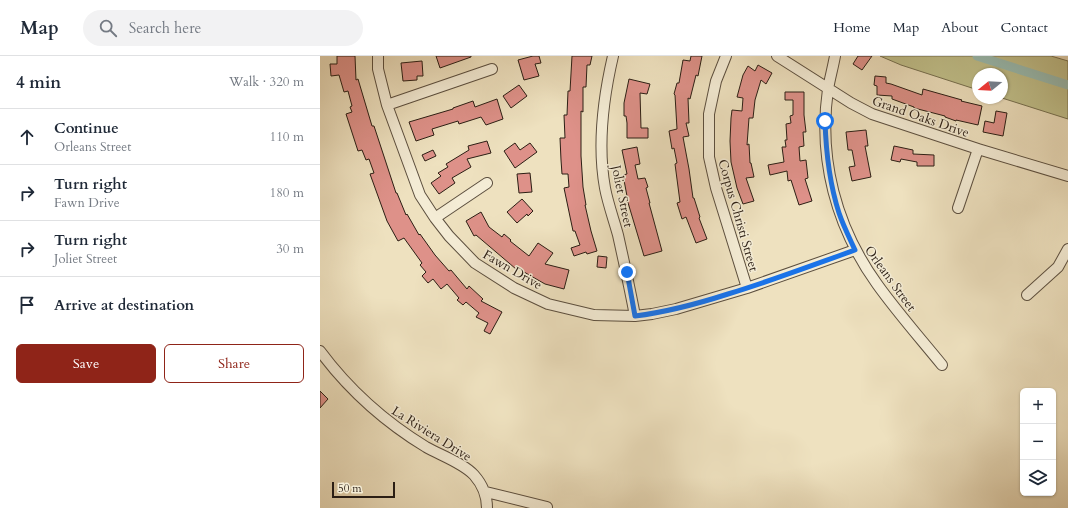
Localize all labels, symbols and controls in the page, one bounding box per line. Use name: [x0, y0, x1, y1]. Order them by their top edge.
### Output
search box: [83, 10, 363, 46]
text: Map: [20, 15, 59, 41]
icon: search: [97, 17, 119, 39]
text: Search here: [129, 18, 201, 38]
text: Home: [833, 18, 871, 37]
text: Map: [893, 18, 919, 37]
text: About: [941, 18, 978, 37]
text: Contact: [1000, 18, 1048, 37]
north arrow: [972, 68, 1008, 104]
text: 4 min: [16, 71, 61, 94]
text: Walk · 320 m: [229, 73, 304, 91]
street label: Grand Oaks Drive: [870, 92, 972, 142]
route start: [816, 112, 834, 130]
text: Continue: [54, 118, 119, 138]
icon: ahead: [16, 126, 38, 148]
text: 110 m: [270, 128, 304, 146]
text: Orleans Street: [54, 138, 131, 156]
street label: Corpus Christi Street: [713, 157, 763, 273]
street label: Joliet Street: [606, 161, 637, 229]
text: Turn right: [54, 174, 127, 194]
icon: right: [16, 182, 38, 204]
text: 180 m: [270, 184, 304, 202]
text: Fawn Drive: [54, 194, 120, 212]
text: Turn right: [54, 230, 127, 250]
icon: right: [16, 238, 38, 260]
text: 30 m: [276, 240, 304, 258]
street label: Orleans Street: [860, 242, 920, 315]
street label: Fawn Drive: [480, 246, 546, 294]
text: Joliet Street: [54, 250, 117, 268]
route end: [618, 263, 636, 281]
icon: arrive: [16, 294, 38, 316]
text: Arrive at destination: [54, 295, 194, 315]
button: Save: [16, 344, 156, 383]
button: Share: [164, 344, 304, 383]
map controls: [1020, 388, 1056, 496]
button: +: [1020, 388, 1056, 424]
street label: La Riviera Drive: [388, 402, 475, 466]
button: −: [1020, 424, 1056, 460]
button: layers: [1020, 460, 1056, 496]
scale bar: [332, 480, 395, 499]
text: 50 m: [338, 481, 362, 496]

